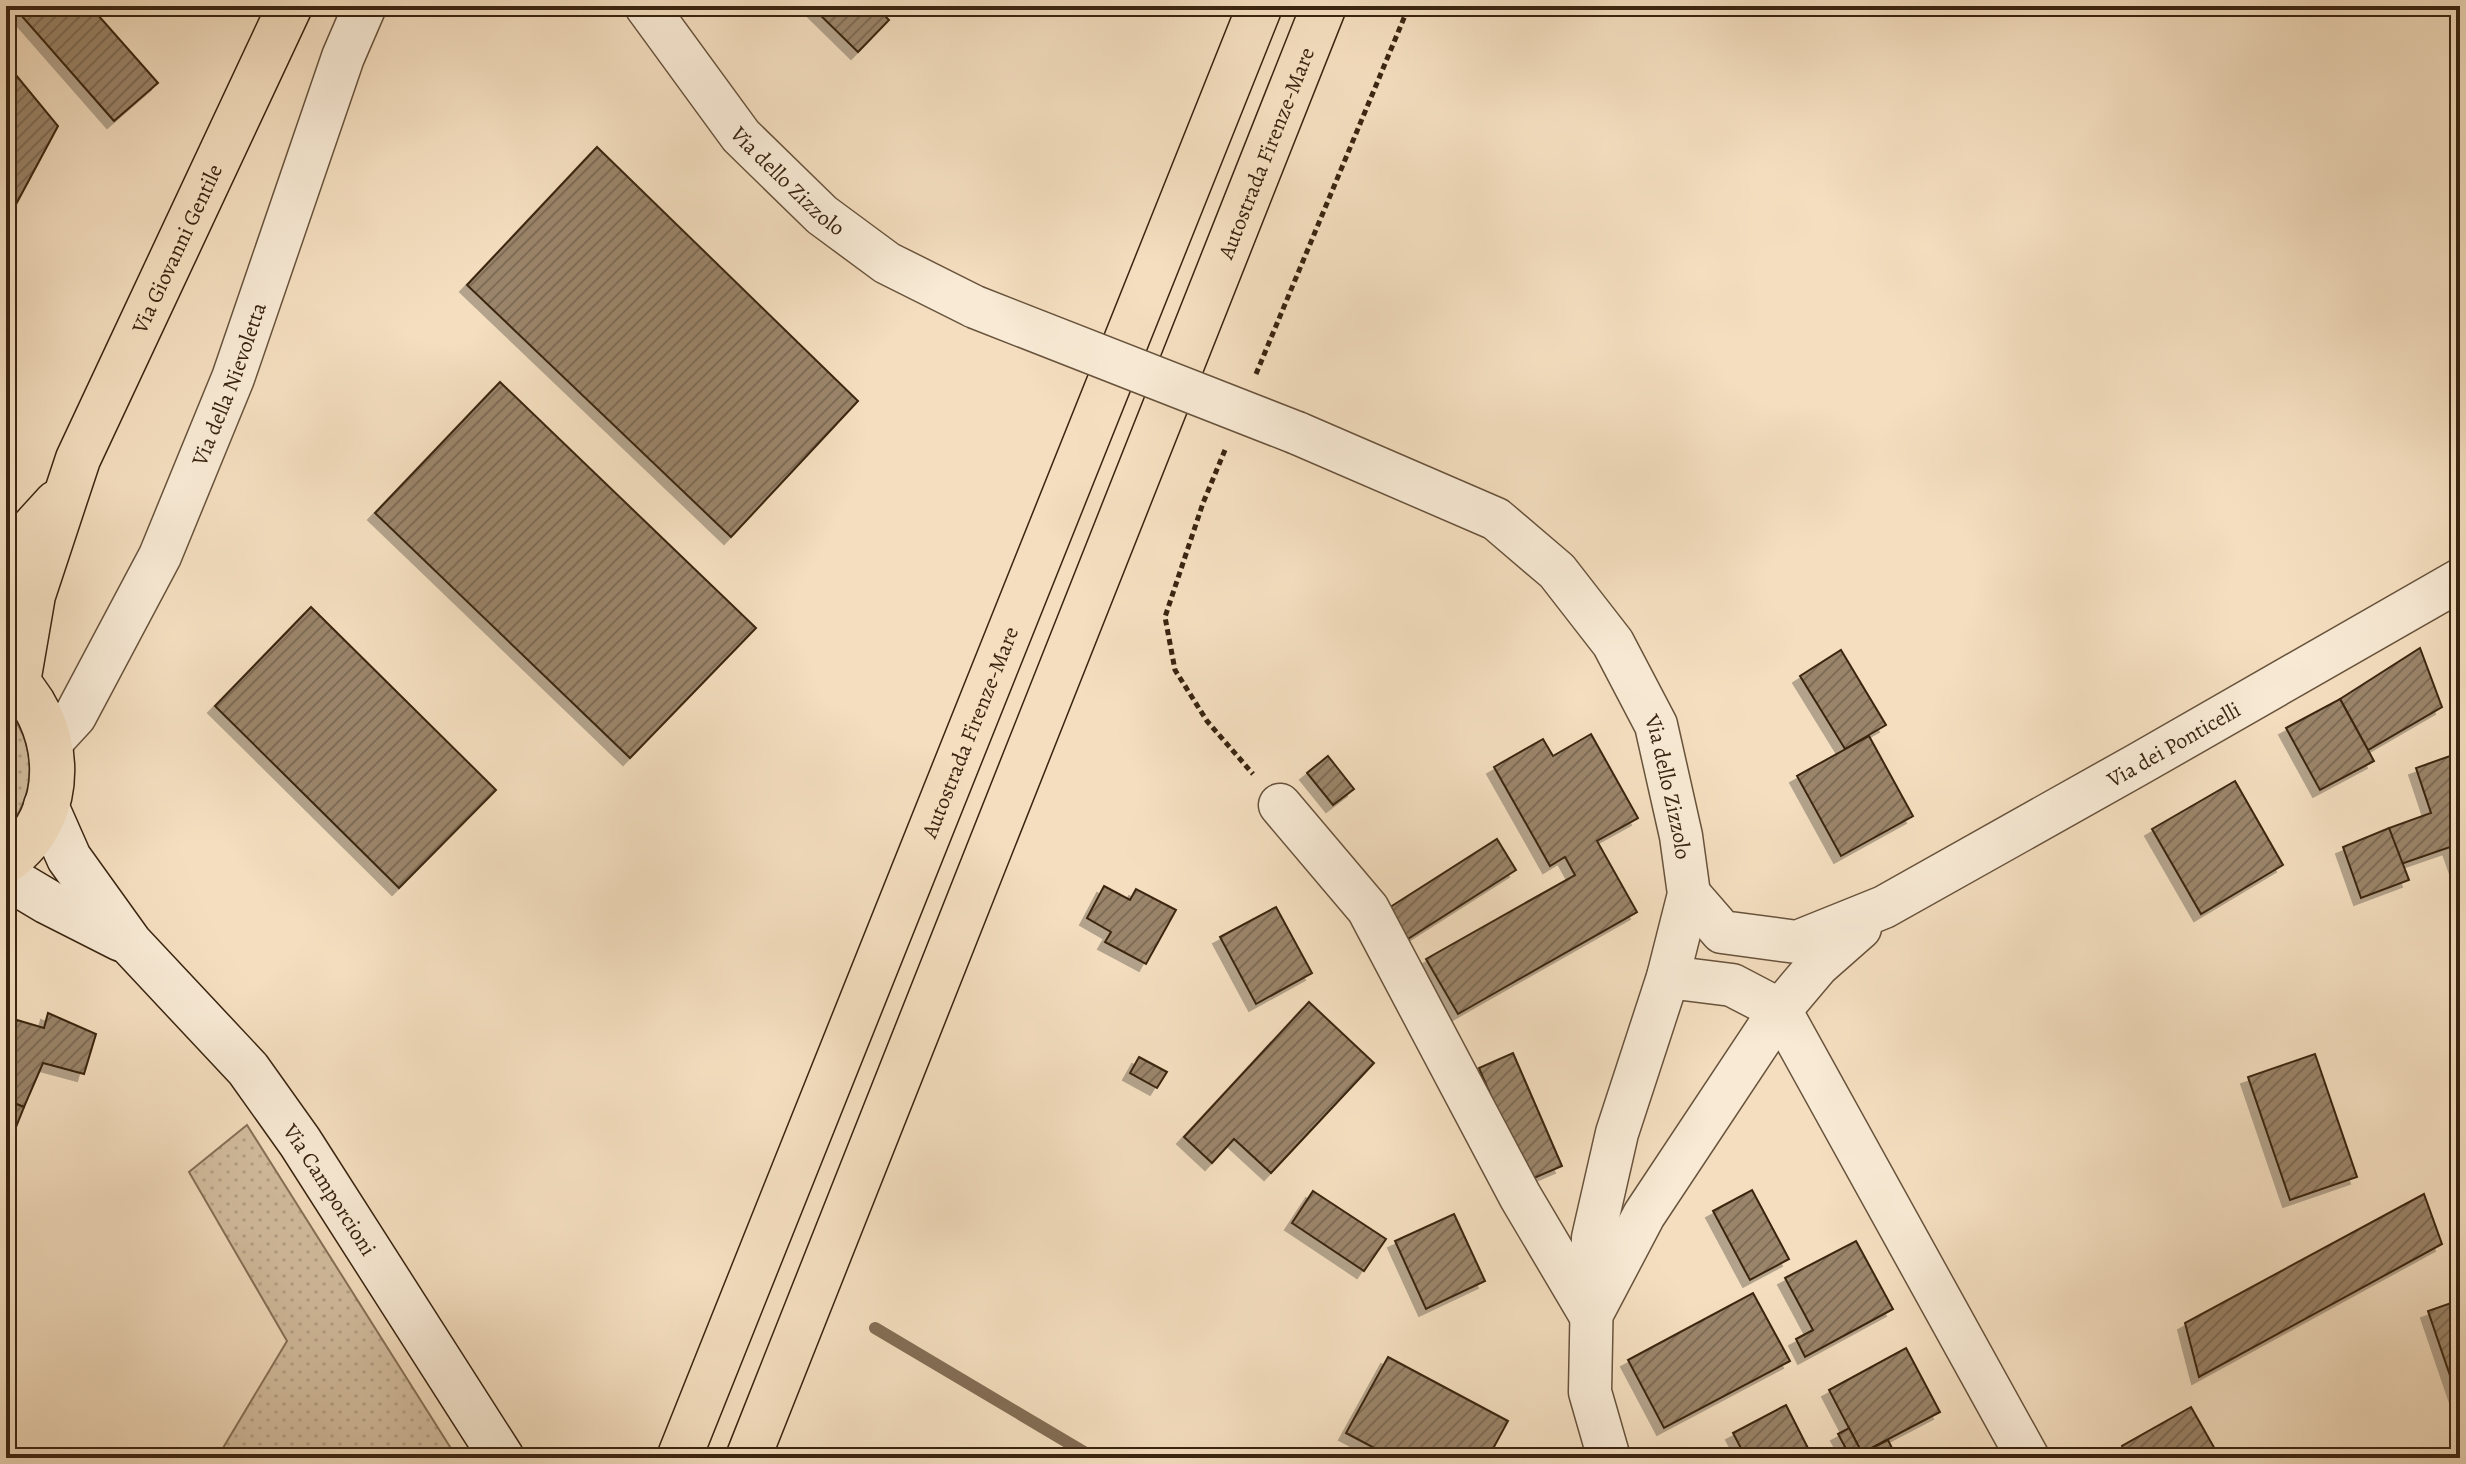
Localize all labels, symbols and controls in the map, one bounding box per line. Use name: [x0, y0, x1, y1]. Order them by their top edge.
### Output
street label: Autostrada Firenze-Mare: [1211, 43, 1322, 264]
street label: Via dello Zizzolo: [722, 120, 851, 243]
street label: Via Giovanni Gentile: [124, 159, 230, 339]
street label: Via della Nievoletta: [184, 298, 274, 471]
street label: Autostrada Firenze-Mare: [914, 622, 1026, 843]
street label: Via dei Ponticelli: [2101, 695, 2246, 795]
street label: Via dello Zizzolo: [1637, 708, 1698, 861]
street label: Via Camporcioni: [275, 1117, 383, 1262]

